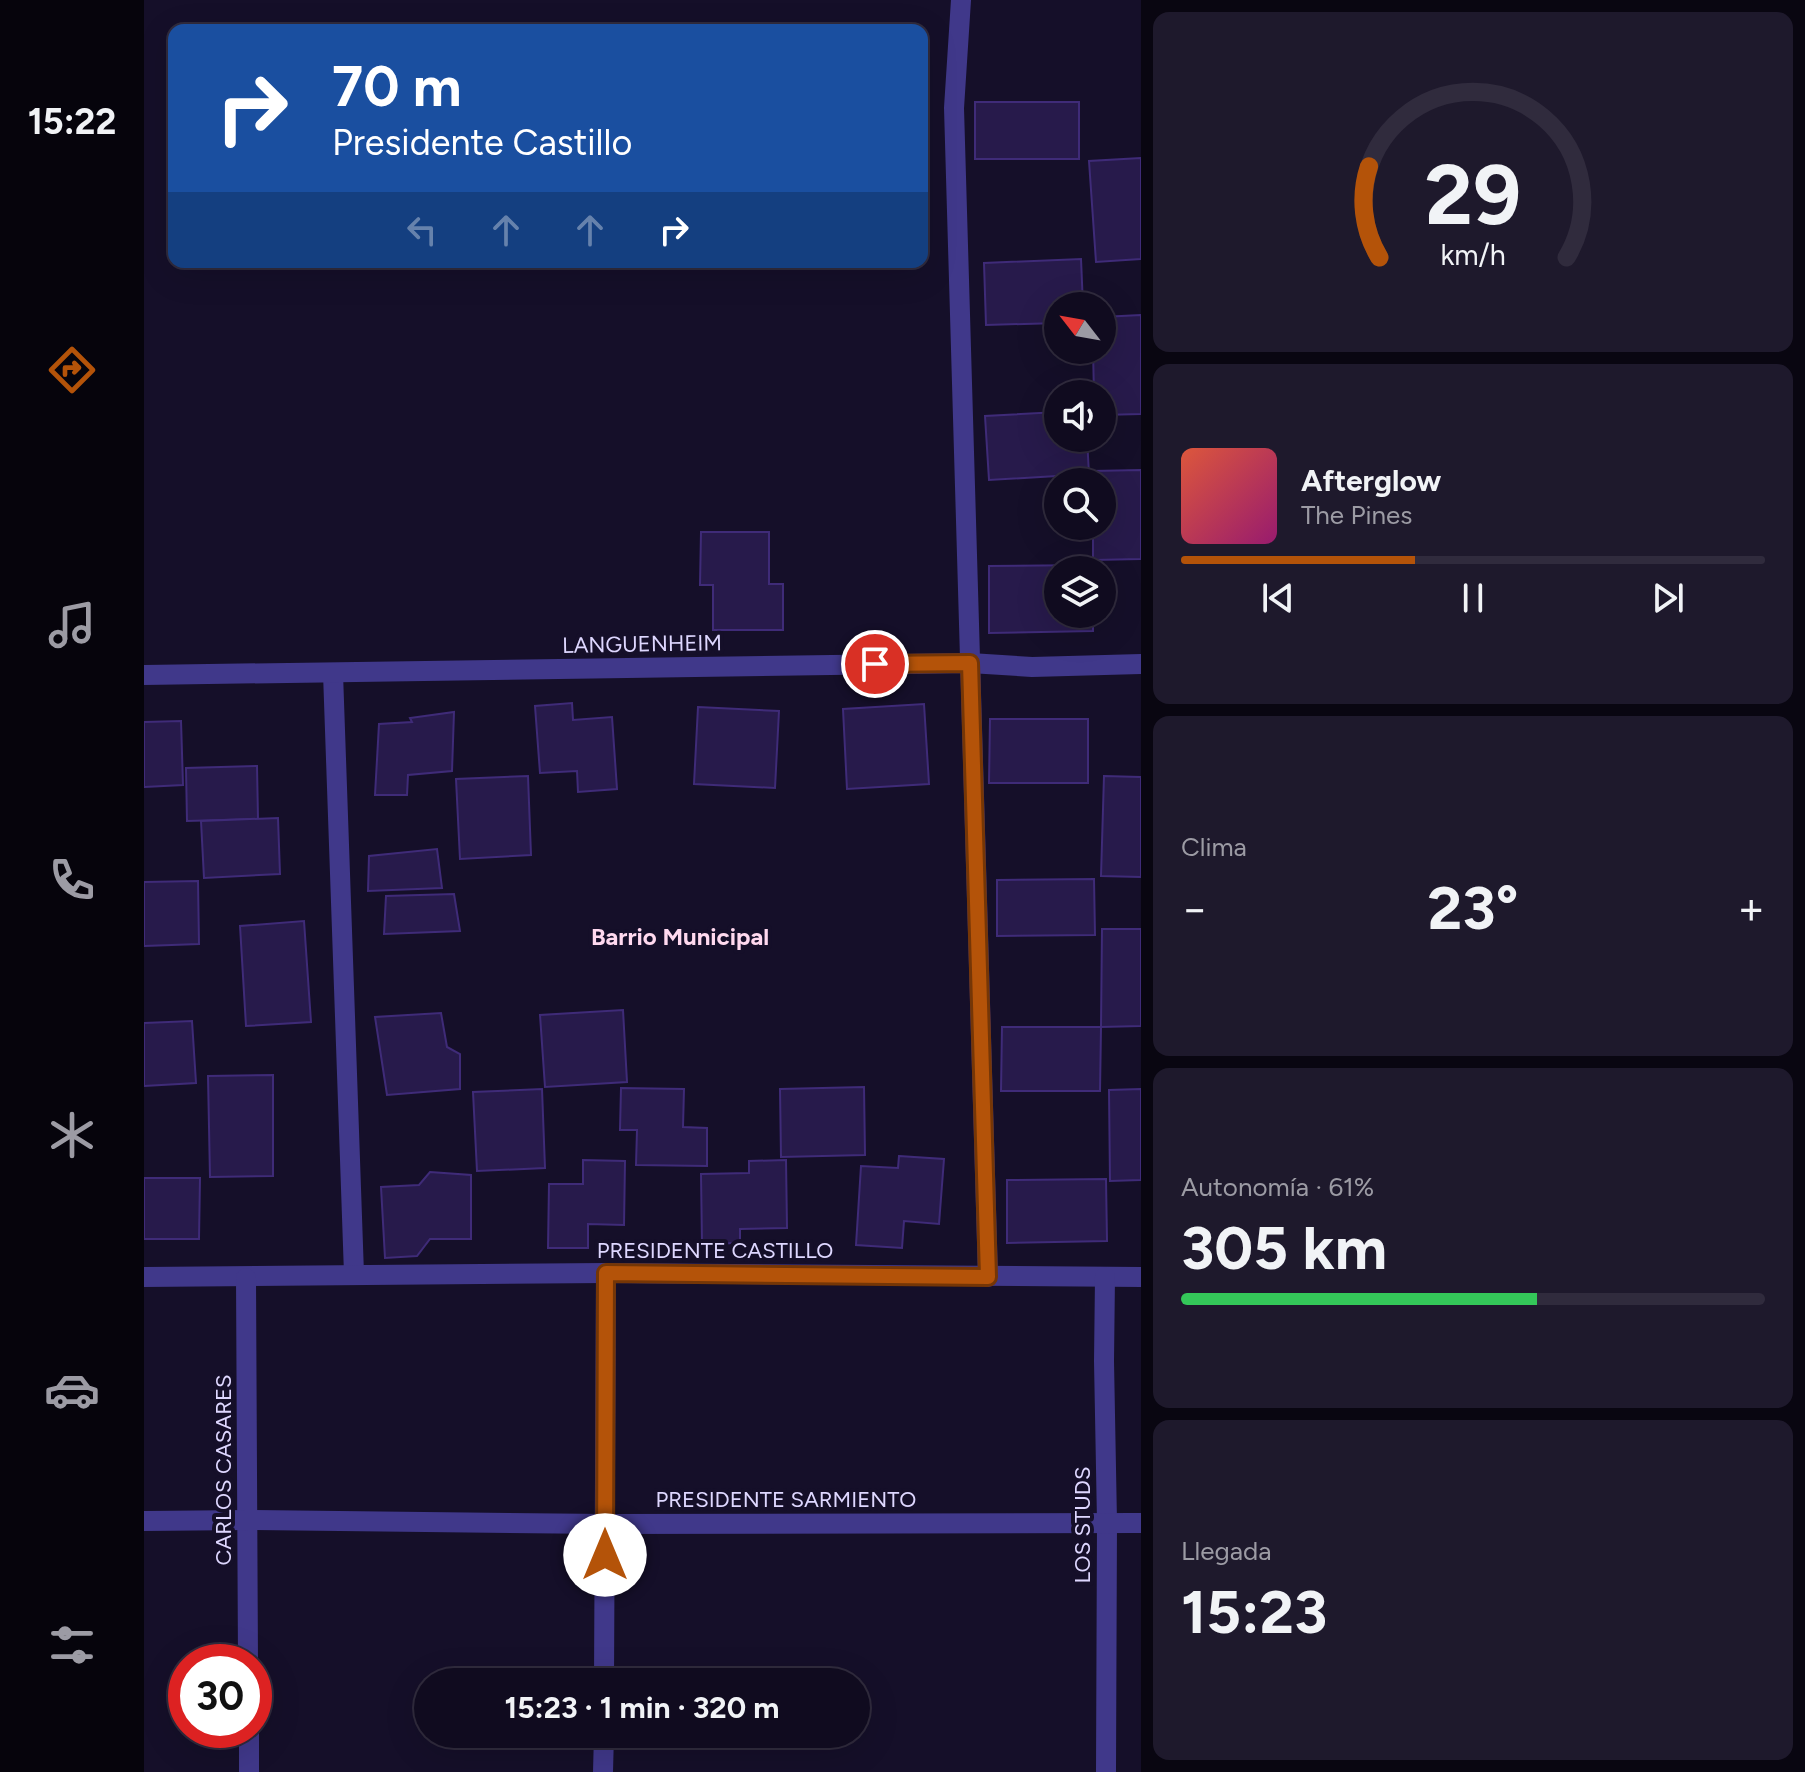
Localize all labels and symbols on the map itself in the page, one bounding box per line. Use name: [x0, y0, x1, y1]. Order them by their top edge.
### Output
north arrow: [1044, 292, 1116, 364]
street label: LANGUENHEIM: [562, 629, 722, 659]
pin: [841, 630, 909, 698]
district label: Barrio Municipal: [591, 922, 769, 951]
street label: PRESIDENTE CASTILLO: [597, 1237, 833, 1264]
street label: CARLOS CASARES: [210, 1374, 237, 1566]
street label: LOS STUDS: [1069, 1467, 1096, 1583]
street label: PRESIDENTE SARMIENTO: [656, 1486, 916, 1513]
position arrow: [563, 1513, 647, 1597]
speed limit sign: 30: [168, 1644, 272, 1748]

